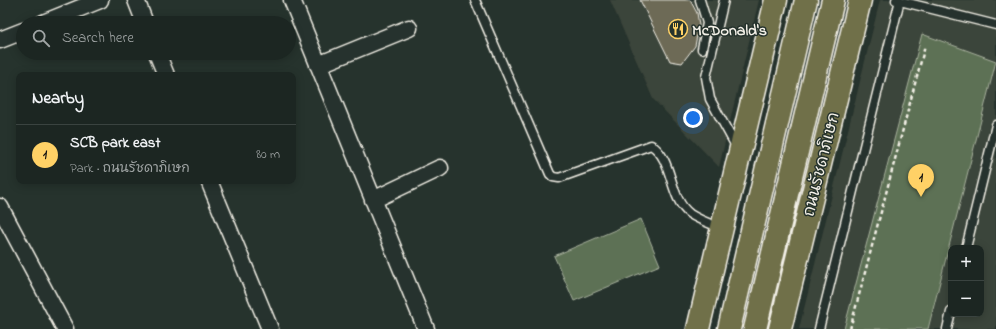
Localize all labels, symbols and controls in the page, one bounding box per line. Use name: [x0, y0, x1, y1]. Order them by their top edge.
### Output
search box: [16, 16, 296, 60]
restaurant icon: McDonald's: [667, 18, 689, 40]
place label: McDonald's: [692, 19, 767, 43]
icon: search: [30, 27, 52, 49]
text: Search here: [62, 27, 134, 49]
text: Nearby: [32, 86, 84, 111]
your location: [683, 108, 703, 128]
street label: ถนนรัชดาภิเษก: [797, 110, 847, 219]
text: SCB park east: [70, 132, 160, 154]
text: 1: [43, 145, 47, 164]
text: 80 m: [256, 145, 280, 164]
text: Park · ถนนรัชดาภิเษก: [70, 159, 190, 178]
pin: 1: [908, 164, 934, 197]
map controls: [948, 245, 984, 317]
button: +: [948, 245, 984, 281]
button: −: [948, 281, 984, 317]

